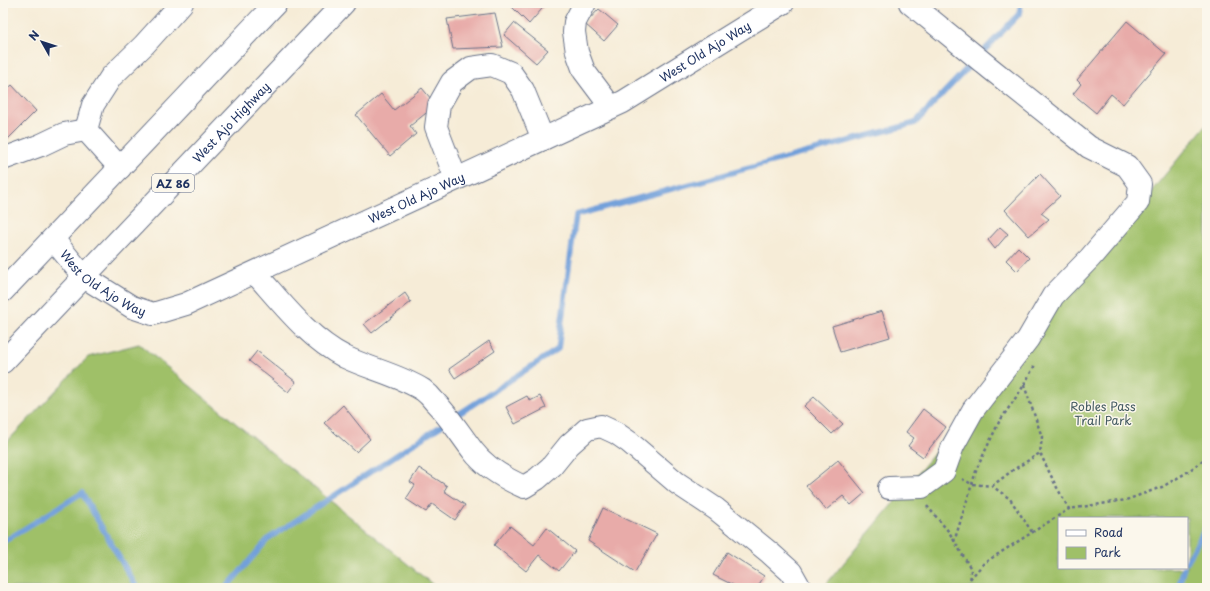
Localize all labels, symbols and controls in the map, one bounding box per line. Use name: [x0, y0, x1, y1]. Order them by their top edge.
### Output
street label: West Old Ajo Way: [656, 16, 754, 86]
north arrow: [22, 22, 62, 62]
text: N: [24, 26, 43, 44]
street label: West Ajo Highway: [188, 78, 274, 166]
street label: West Old Ajo Way: [365, 167, 468, 228]
road number: AZ 86: [152, 174, 194, 192]
street label: West Old Ajo Way: [56, 246, 149, 320]
park label: Robles Pass Trail Park: [1070, 397, 1136, 429]
legend: [1058, 517, 1188, 569]
text: Road: [1094, 523, 1123, 541]
text: Park: [1094, 543, 1121, 561]

